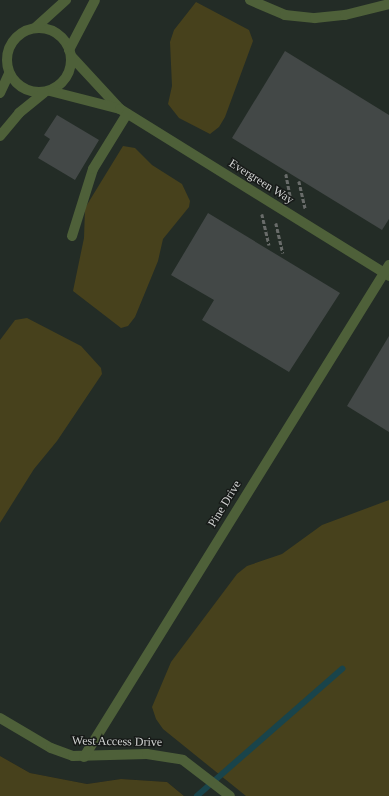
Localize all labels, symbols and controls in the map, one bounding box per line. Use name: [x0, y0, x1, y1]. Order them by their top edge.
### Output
street label: Evergreen Way: [226, 156, 296, 208]
street label: Pine Drive: [206, 478, 244, 530]
street label: West Access Drive: [71, 734, 163, 750]

